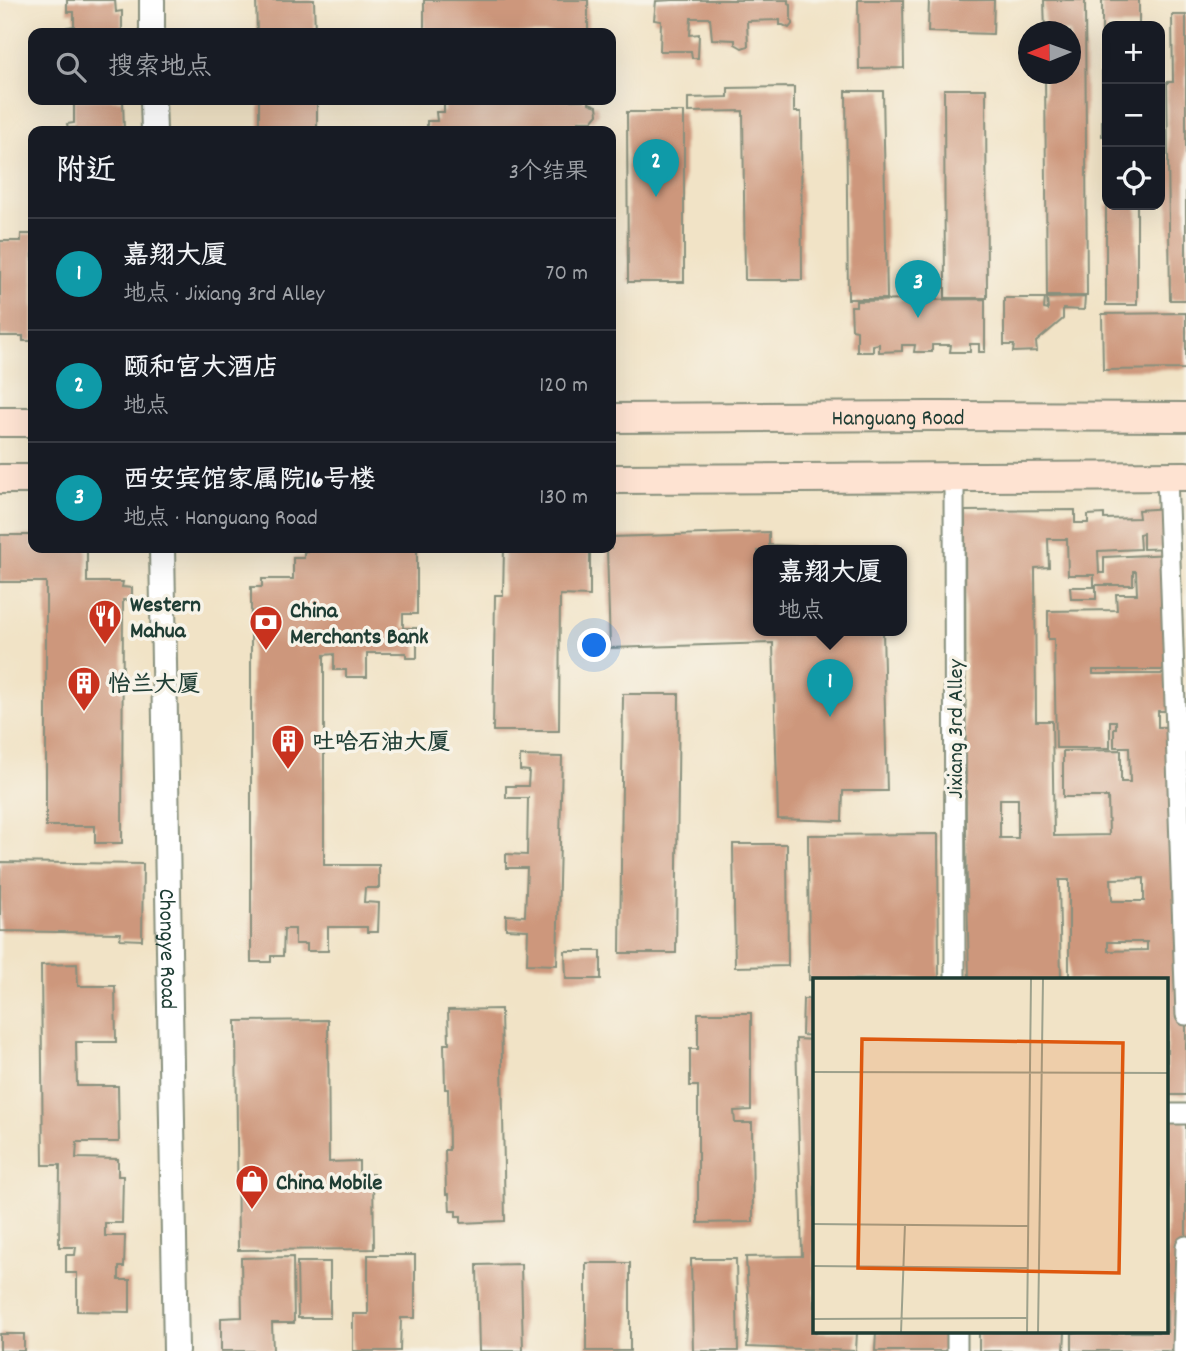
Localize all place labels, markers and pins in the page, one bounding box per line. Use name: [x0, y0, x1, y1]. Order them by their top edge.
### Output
pin: 2: [633, 139, 679, 197]
pin: 3: [895, 260, 941, 318]
place label: Western Mahua: [130, 590, 201, 649]
place label: China Merchants Bank: [290, 596, 429, 655]
restaurant icon: Western Mahua: [86, 597, 124, 646]
bank icon: China Merchants Bank: [247, 603, 285, 652]
pin: 1: [807, 659, 853, 717]
building icon: 怡兰大厦: [65, 664, 103, 713]
place label: 怡兰大厦: [108, 670, 200, 703]
building icon: 吐哈石油大厦: [269, 722, 307, 771]
place label: 吐哈石油大厦: [312, 728, 450, 761]
shop icon: China Mobile: [233, 1162, 271, 1211]
place label: China Mobile: [276, 1168, 382, 1201]

